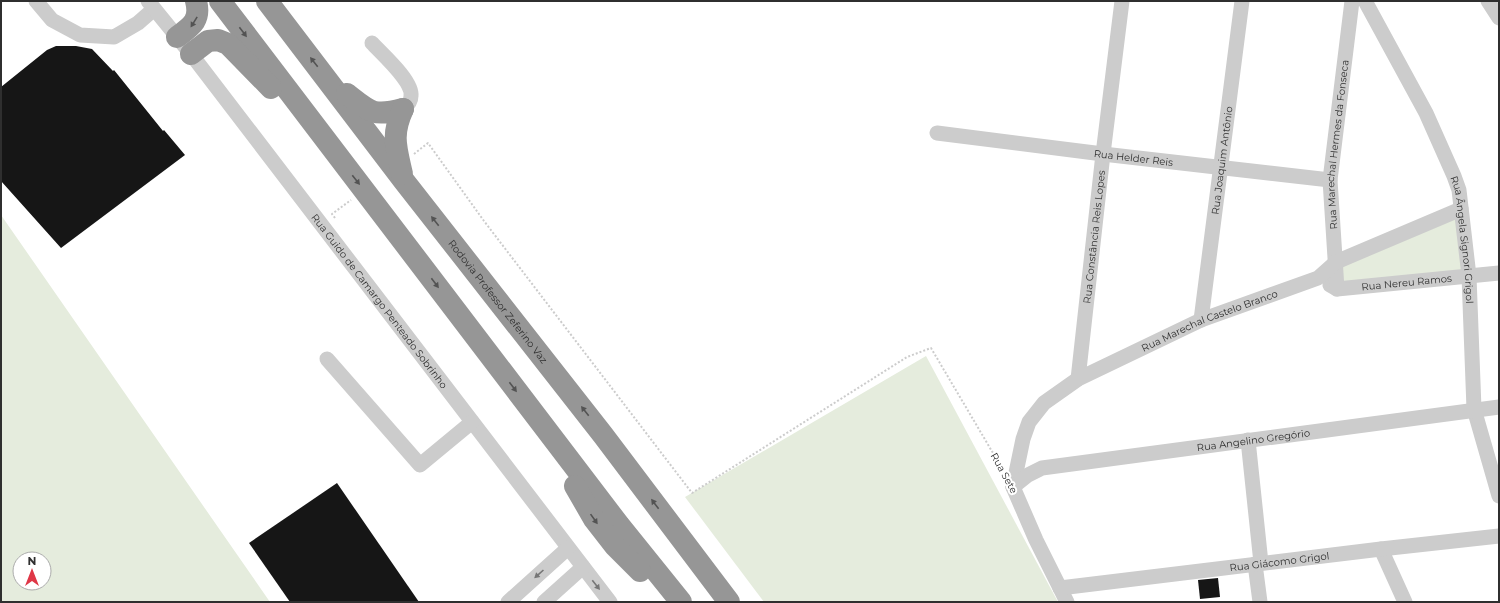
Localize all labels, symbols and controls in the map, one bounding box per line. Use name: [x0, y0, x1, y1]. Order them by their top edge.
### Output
one-way arrow: [190, 16, 197, 28]
one-way arrow: [239, 27, 247, 37]
one-way arrow: [310, 56, 318, 67]
street label: Rua Marechal Hermes da Fonseca: [1323, 59, 1351, 230]
street label: Rua Joaquim Antônio: [1208, 105, 1235, 215]
street label: Rua Helder Reis: [1093, 146, 1174, 168]
street label: Rua Constância Reis Lopes: [1080, 169, 1108, 304]
street label: Rua Ângela Signori Grigol: [1448, 174, 1477, 304]
one-way arrow: [351, 175, 360, 186]
street label: Rua Guido de Camargo Penteado Sobrinho: [309, 211, 451, 391]
one-way arrow: [431, 215, 439, 226]
street label: Rodovia Professor Zeferino Vaz: [446, 237, 551, 366]
street label: Rua Nereu Ramos: [1361, 271, 1453, 293]
one-way arrow: [430, 278, 439, 289]
street label: Rua Marechal Castelo Branco: [1139, 287, 1279, 354]
one-way arrow: [509, 382, 517, 392]
one-way arrow: [580, 405, 589, 416]
street label: Rua Angelino Gregório: [1196, 426, 1311, 454]
street label: Rua Sete: [988, 450, 1020, 496]
one-way arrow: [651, 498, 659, 509]
one-way arrow: [590, 513, 598, 524]
street label: Rua Giácomo Grigol: [1229, 549, 1330, 574]
north arrow: [12, 551, 52, 591]
text: N: [28, 554, 36, 568]
one-way arrow: [534, 569, 544, 579]
one-way arrow: [592, 579, 601, 590]

